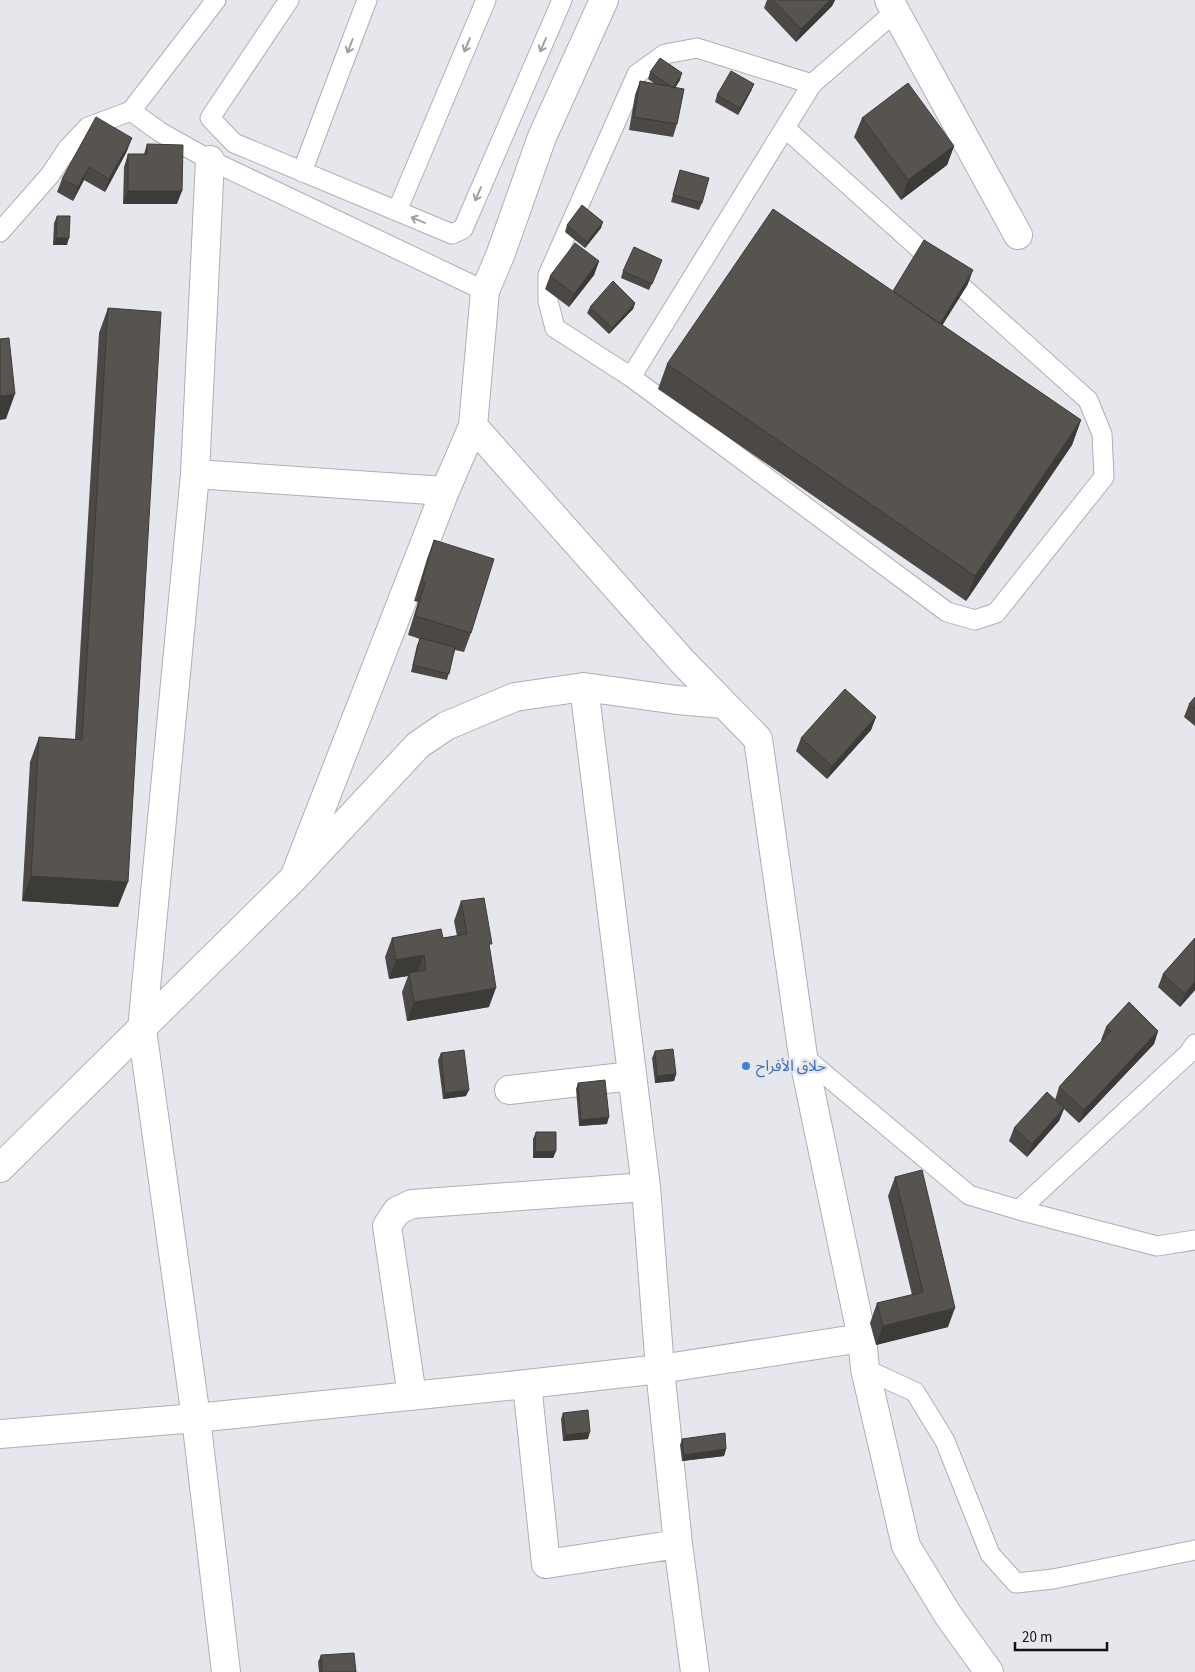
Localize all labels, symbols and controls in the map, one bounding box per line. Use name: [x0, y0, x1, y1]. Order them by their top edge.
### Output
one-way arrow: [462, 37, 472, 52]
one-way arrow: [538, 37, 548, 52]
one-way arrow: [344, 38, 353, 53]
one-way arrow: [473, 186, 483, 201]
one-way arrow: [411, 214, 426, 224]
place label: حلاق الأفراح: [756, 1056, 826, 1078]
marker: حلاق الأفراح: [740, 1060, 752, 1072]
scale bar: [1015, 1620, 1108, 1652]
text: 20 m: [1022, 1627, 1052, 1648]

